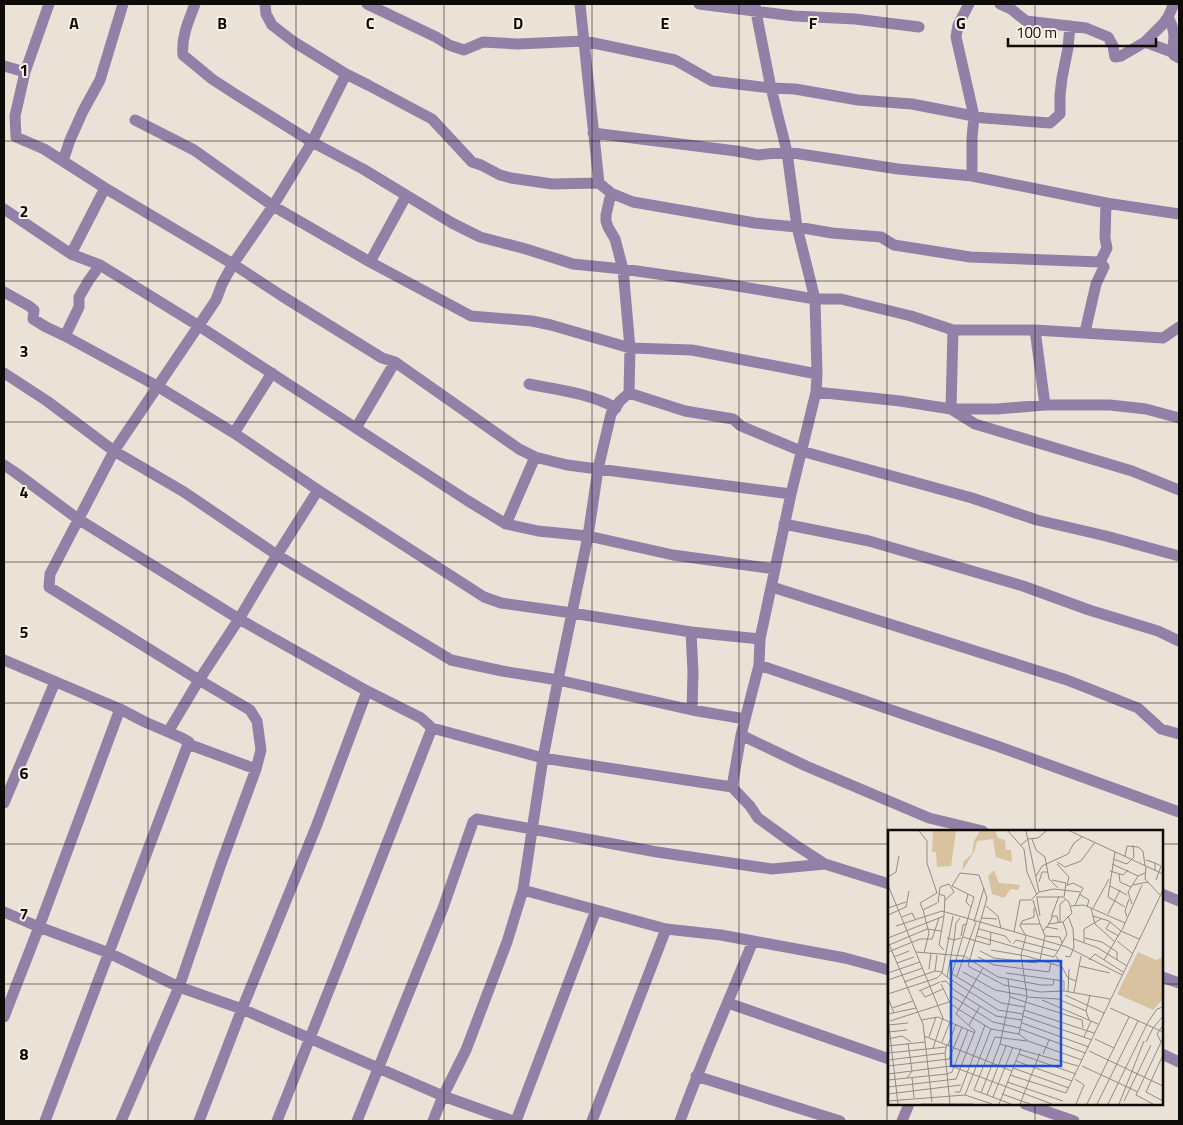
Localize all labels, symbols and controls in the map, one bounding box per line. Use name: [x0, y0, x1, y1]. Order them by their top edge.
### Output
text: A: [69, 11, 79, 35]
text: B: [217, 11, 227, 35]
text: C: [366, 11, 375, 35]
text: D: [513, 11, 523, 35]
text: E: [661, 11, 670, 35]
text: F: [809, 11, 818, 35]
text: G: [956, 11, 966, 35]
scale bar: [1008, 15, 1156, 47]
text: 100 m: [1016, 21, 1057, 44]
text: 1: [20, 58, 28, 82]
text: 2: [20, 199, 28, 223]
text: 3: [20, 339, 28, 363]
text: 4: [20, 480, 29, 504]
text: 5: [20, 620, 29, 644]
text: 6: [20, 761, 29, 785]
inset map: [888, 830, 1163, 1105]
text: 7: [20, 902, 28, 926]
text: 8: [20, 1042, 29, 1066]

